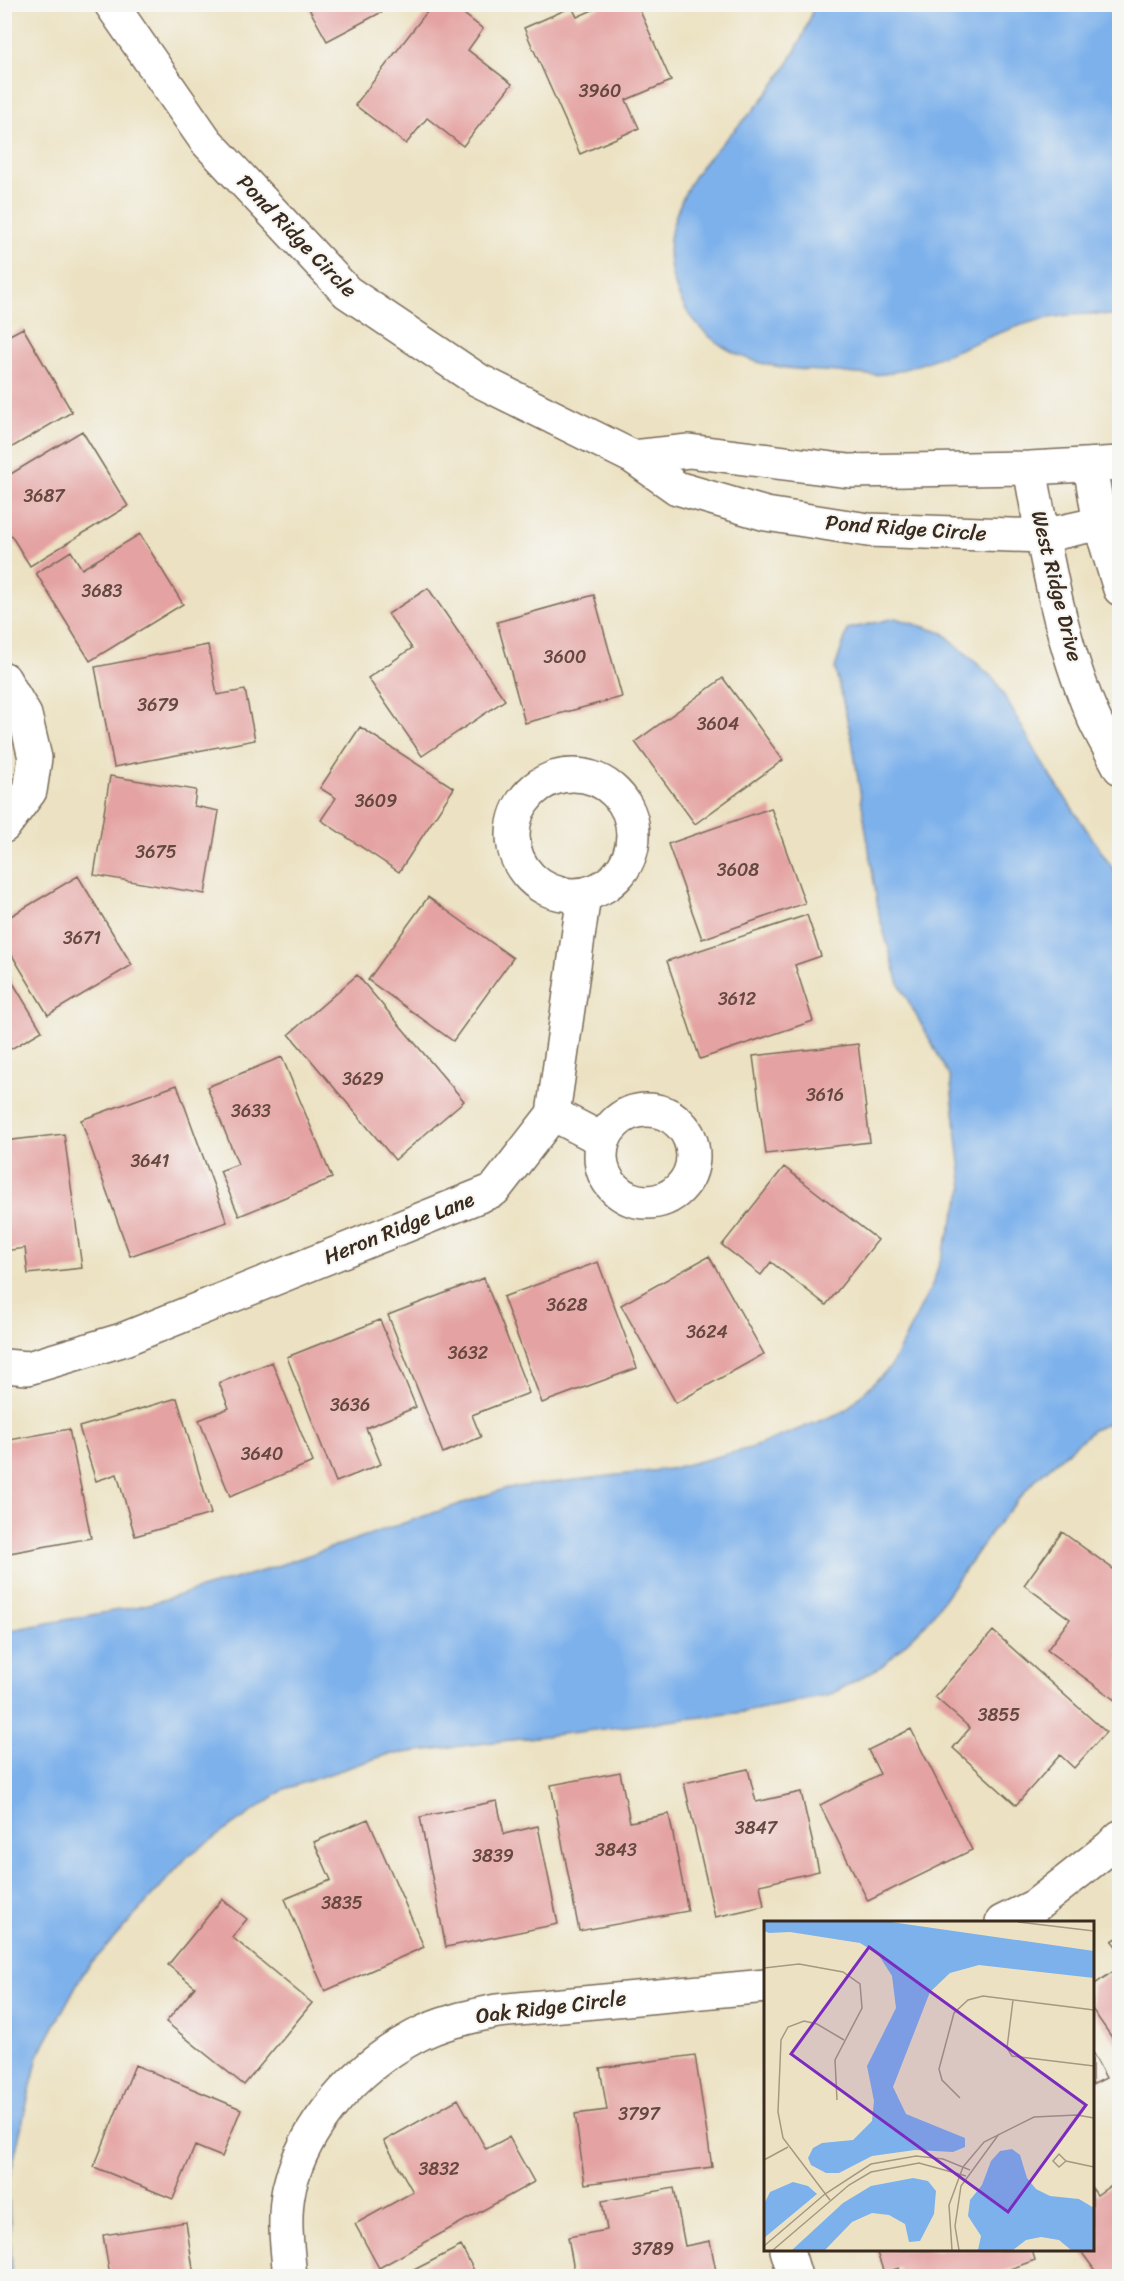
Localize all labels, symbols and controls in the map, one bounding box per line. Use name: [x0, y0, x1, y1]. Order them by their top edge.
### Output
house number: 3960: [579, 75, 621, 107]
street label: Pond Ridge Circle: [227, 165, 367, 307]
house number: 3687: [23, 480, 66, 512]
street label: Pond Ridge Circle: [824, 503, 988, 553]
street label: West Ridge Drive: [1020, 506, 1094, 666]
house number: 3683: [82, 575, 123, 607]
house number: 3600: [544, 641, 586, 673]
house number: 3679: [137, 689, 179, 721]
house number: 3604: [697, 708, 739, 740]
house number: 3609: [355, 785, 397, 817]
house number: 3675: [135, 836, 177, 868]
house number: 3608: [717, 854, 759, 886]
house number: 3671: [63, 922, 101, 954]
house number: 3612: [718, 983, 756, 1015]
house number: 3629: [342, 1063, 384, 1095]
house number: 3616: [806, 1079, 844, 1111]
house number: 3633: [231, 1095, 271, 1127]
house number: 3641: [130, 1145, 170, 1177]
street label: Heron Ridge Lane: [318, 1180, 480, 1276]
house number: 3628: [546, 1289, 588, 1321]
house number: 3624: [686, 1316, 728, 1348]
house number: 3632: [448, 1337, 488, 1369]
house number: 3636: [330, 1389, 370, 1421]
house number: 3640: [241, 1438, 283, 1470]
house number: 3855: [978, 1699, 1020, 1731]
house number: 3847: [735, 1812, 779, 1844]
house number: 3843: [595, 1834, 637, 1866]
house number: 3839: [472, 1840, 514, 1872]
house number: 3835: [321, 1887, 363, 1919]
inset map: [764, 1921, 1094, 2251]
street label: Oak Ridge Circle: [474, 1979, 629, 2035]
house number: 3797: [618, 2098, 661, 2130]
house number: 3832: [418, 2153, 460, 2185]
house number: 3789: [632, 2233, 674, 2265]

